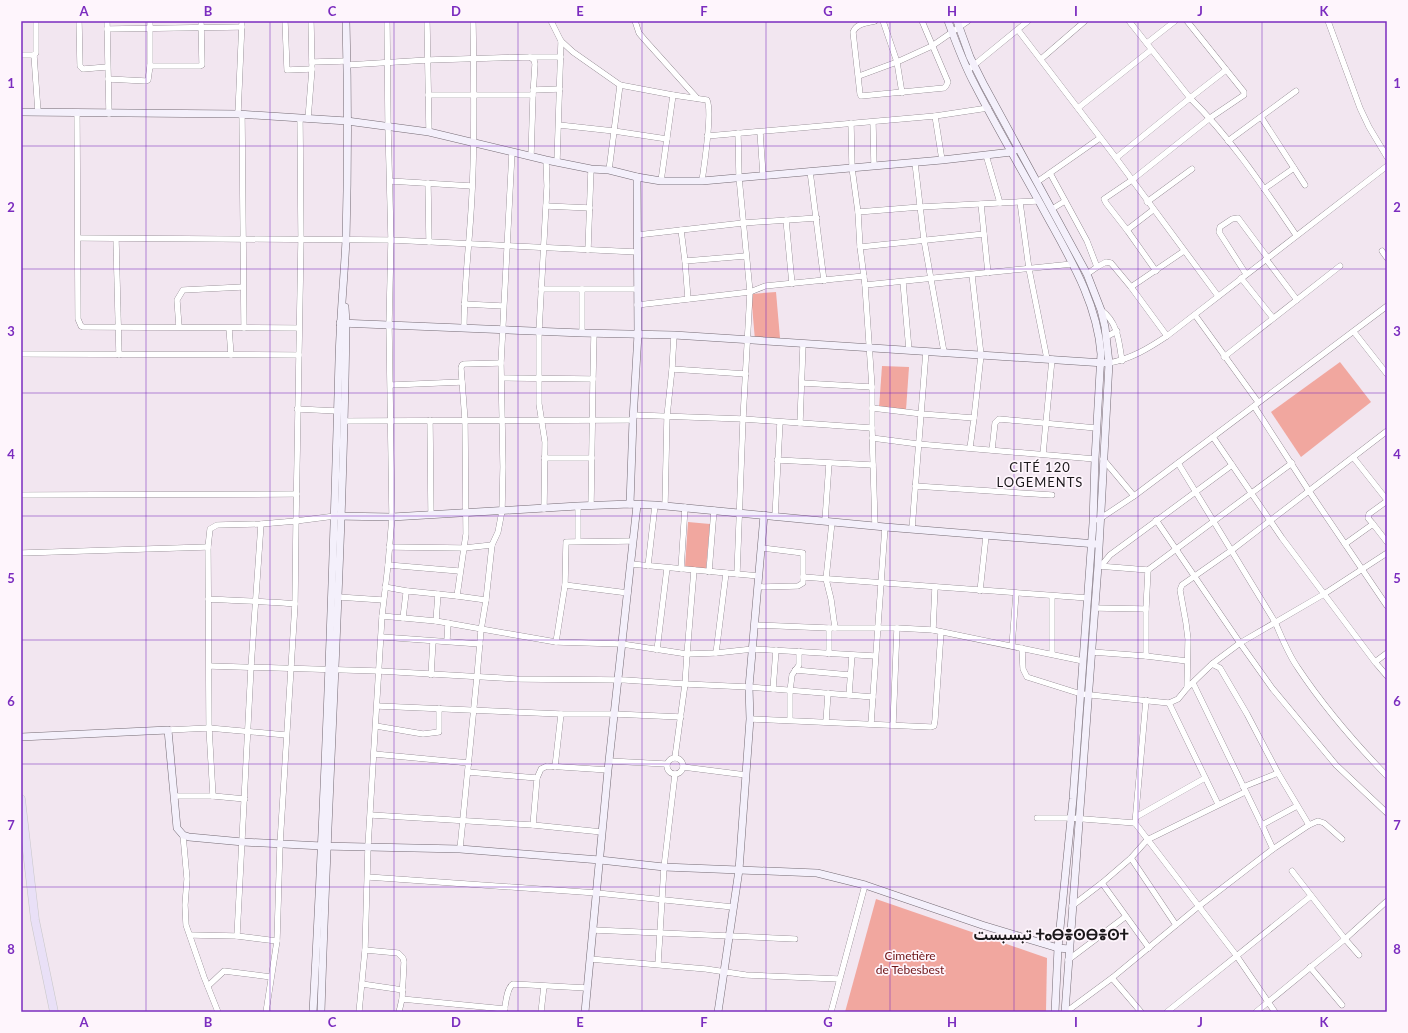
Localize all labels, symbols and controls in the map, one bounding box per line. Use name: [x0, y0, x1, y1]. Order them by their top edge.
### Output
text: A: [78, 3, 89, 19]
text: B: [204, 3, 213, 19]
text: C: [328, 3, 337, 19]
text: D: [451, 3, 461, 19]
text: E: [576, 3, 584, 19]
text: F: [700, 3, 708, 19]
text: G: [823, 3, 833, 19]
text: H: [947, 3, 957, 19]
text: I: [1074, 3, 1078, 19]
text: J: [1197, 3, 1203, 19]
text: K: [1320, 3, 1330, 19]
text: 1: [7, 75, 15, 91]
text: 1: [1393, 75, 1401, 91]
text: 2: [7, 199, 15, 215]
text: 2: [1393, 199, 1401, 215]
text: 3: [7, 323, 15, 339]
text: 3: [1393, 323, 1401, 339]
text: 4: [7, 446, 15, 462]
text: 4: [1393, 446, 1401, 462]
district label: CITÉ 120 LOGEMENTS: [997, 459, 1083, 490]
text: 5: [7, 570, 15, 586]
text: 5: [1393, 570, 1401, 586]
text: 6: [7, 693, 15, 709]
text: 6: [1393, 693, 1401, 709]
text: 7: [7, 817, 15, 833]
text: 7: [1393, 817, 1401, 833]
district label: تبسبست ⵜⴰⴱⴻⵙⴱⴻⵙⵜ: [974, 924, 1129, 944]
text: 8: [7, 941, 15, 957]
text: 8: [1393, 941, 1401, 957]
park label: Cimetière de Tebesbest: [876, 948, 945, 977]
text: A: [78, 1014, 89, 1030]
text: B: [204, 1014, 213, 1030]
text: C: [328, 1014, 337, 1030]
text: D: [451, 1014, 461, 1030]
text: E: [576, 1014, 584, 1030]
text: F: [700, 1014, 708, 1030]
text: G: [823, 1014, 833, 1030]
text: H: [947, 1014, 957, 1030]
text: I: [1074, 1014, 1078, 1030]
text: J: [1197, 1014, 1203, 1030]
text: K: [1320, 1014, 1330, 1030]

